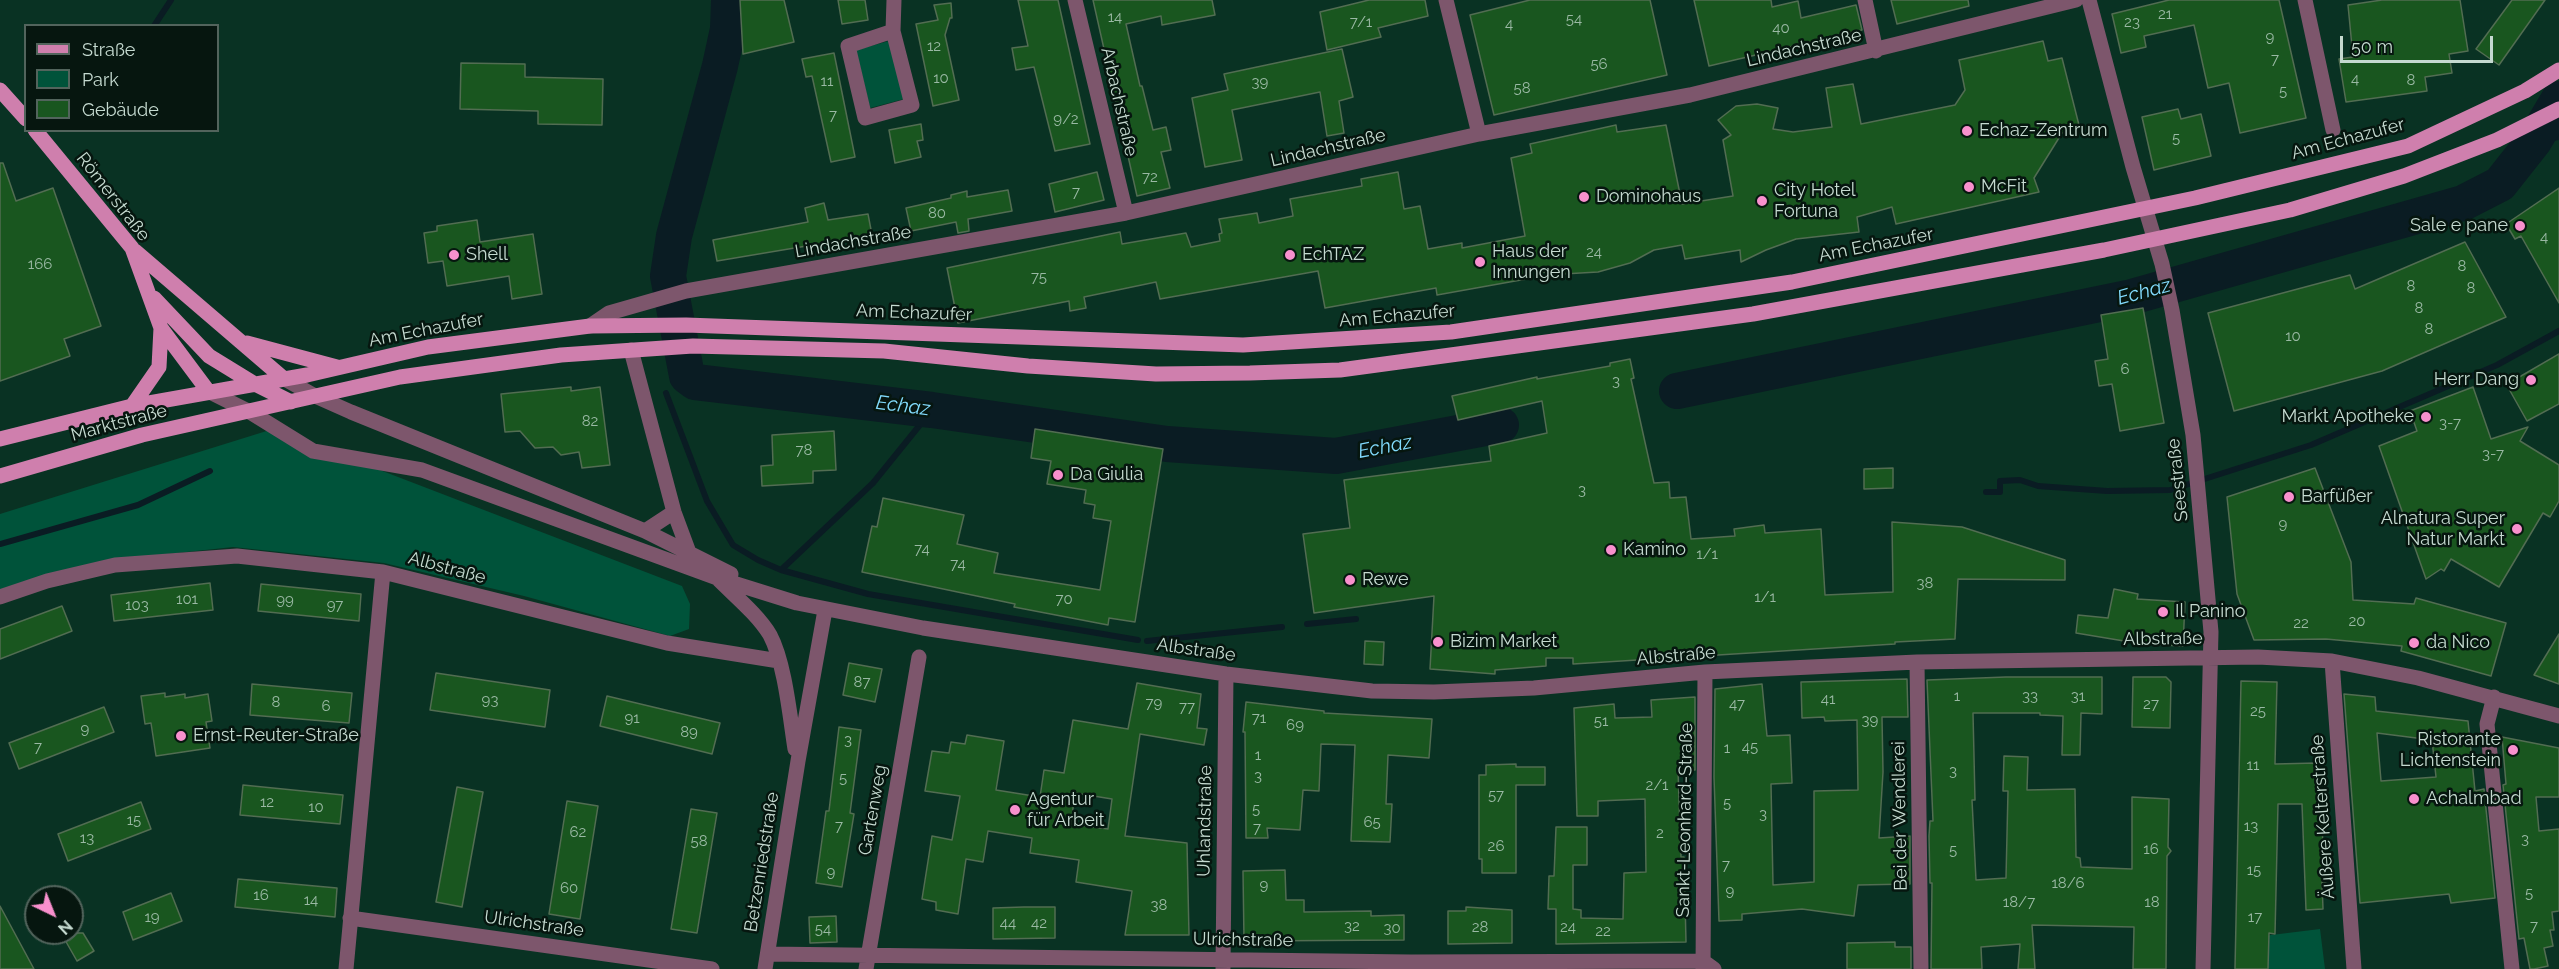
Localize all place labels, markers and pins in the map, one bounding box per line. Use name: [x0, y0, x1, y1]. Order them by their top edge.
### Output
place label: Echaz-Zentrum: [1979, 120, 2108, 142]
marker: Echaz-Zentrum: [1960, 124, 1974, 138]
place label: McFit: [1981, 176, 2027, 198]
place label: City Hotel Fortuna: [1774, 180, 1856, 222]
marker: McFit: [1962, 180, 1976, 194]
place label: Dominohaus: [1596, 186, 1701, 208]
marker: Dominohaus: [1577, 190, 1591, 204]
marker: City Hotel Fortuna: [1755, 194, 1769, 208]
place label: Sale e pane: [2410, 215, 2508, 237]
marker: Sale e pane: [2513, 219, 2527, 233]
place label: Haus der Innungen: [1492, 241, 1571, 284]
place label: Shell: [466, 244, 508, 266]
place label: EchTAZ: [1302, 244, 1364, 266]
marker: Shell: [447, 248, 461, 262]
marker: EchTAZ: [1283, 248, 1297, 262]
marker: Haus der Innungen: [1473, 255, 1487, 269]
place label: Herr Dang: [2434, 369, 2519, 391]
marker: Herr Dang: [2524, 373, 2538, 387]
place label: Markt Apotheke: [2281, 406, 2414, 428]
marker: Markt Apotheke: [2419, 410, 2433, 424]
place label: Da Giulia: [1070, 464, 1143, 486]
marker: Da Giulia: [1051, 468, 1065, 482]
place label: Barfüßer: [2301, 486, 2373, 508]
marker: Barfüßer: [2282, 490, 2296, 504]
place label: Alnatura Super Natur Markt: [2381, 508, 2505, 550]
marker: Alnatura Super Natur Markt: [2510, 522, 2524, 536]
place label: Kamino: [1623, 539, 1686, 561]
marker: Kamino: [1604, 543, 1618, 557]
place label: Rewe: [1362, 569, 1409, 591]
marker: Rewe: [1343, 573, 1357, 587]
place label: Il Panino: [2175, 601, 2245, 623]
marker: Il Panino: [2156, 605, 2170, 619]
place label: Bizim Market: [1450, 631, 1557, 653]
place label: da Nico: [2426, 632, 2490, 654]
marker: Bizim Market: [1431, 635, 1445, 649]
marker: da Nico: [2407, 636, 2421, 650]
place label: Ernst-Reuter-Straße: [193, 725, 359, 747]
marker: Ernst-Reuter-Straße: [174, 729, 188, 743]
place label: Ristorante Lichtenstein: [2400, 729, 2501, 771]
marker: Ristorante Lichtenstein: [2506, 743, 2520, 757]
place label: Achalmbad: [2426, 788, 2522, 810]
place label: Agentur für Arbeit: [1027, 789, 1105, 832]
marker: Achalmbad: [2407, 792, 2421, 806]
marker: Agentur für Arbeit: [1008, 803, 1022, 817]

